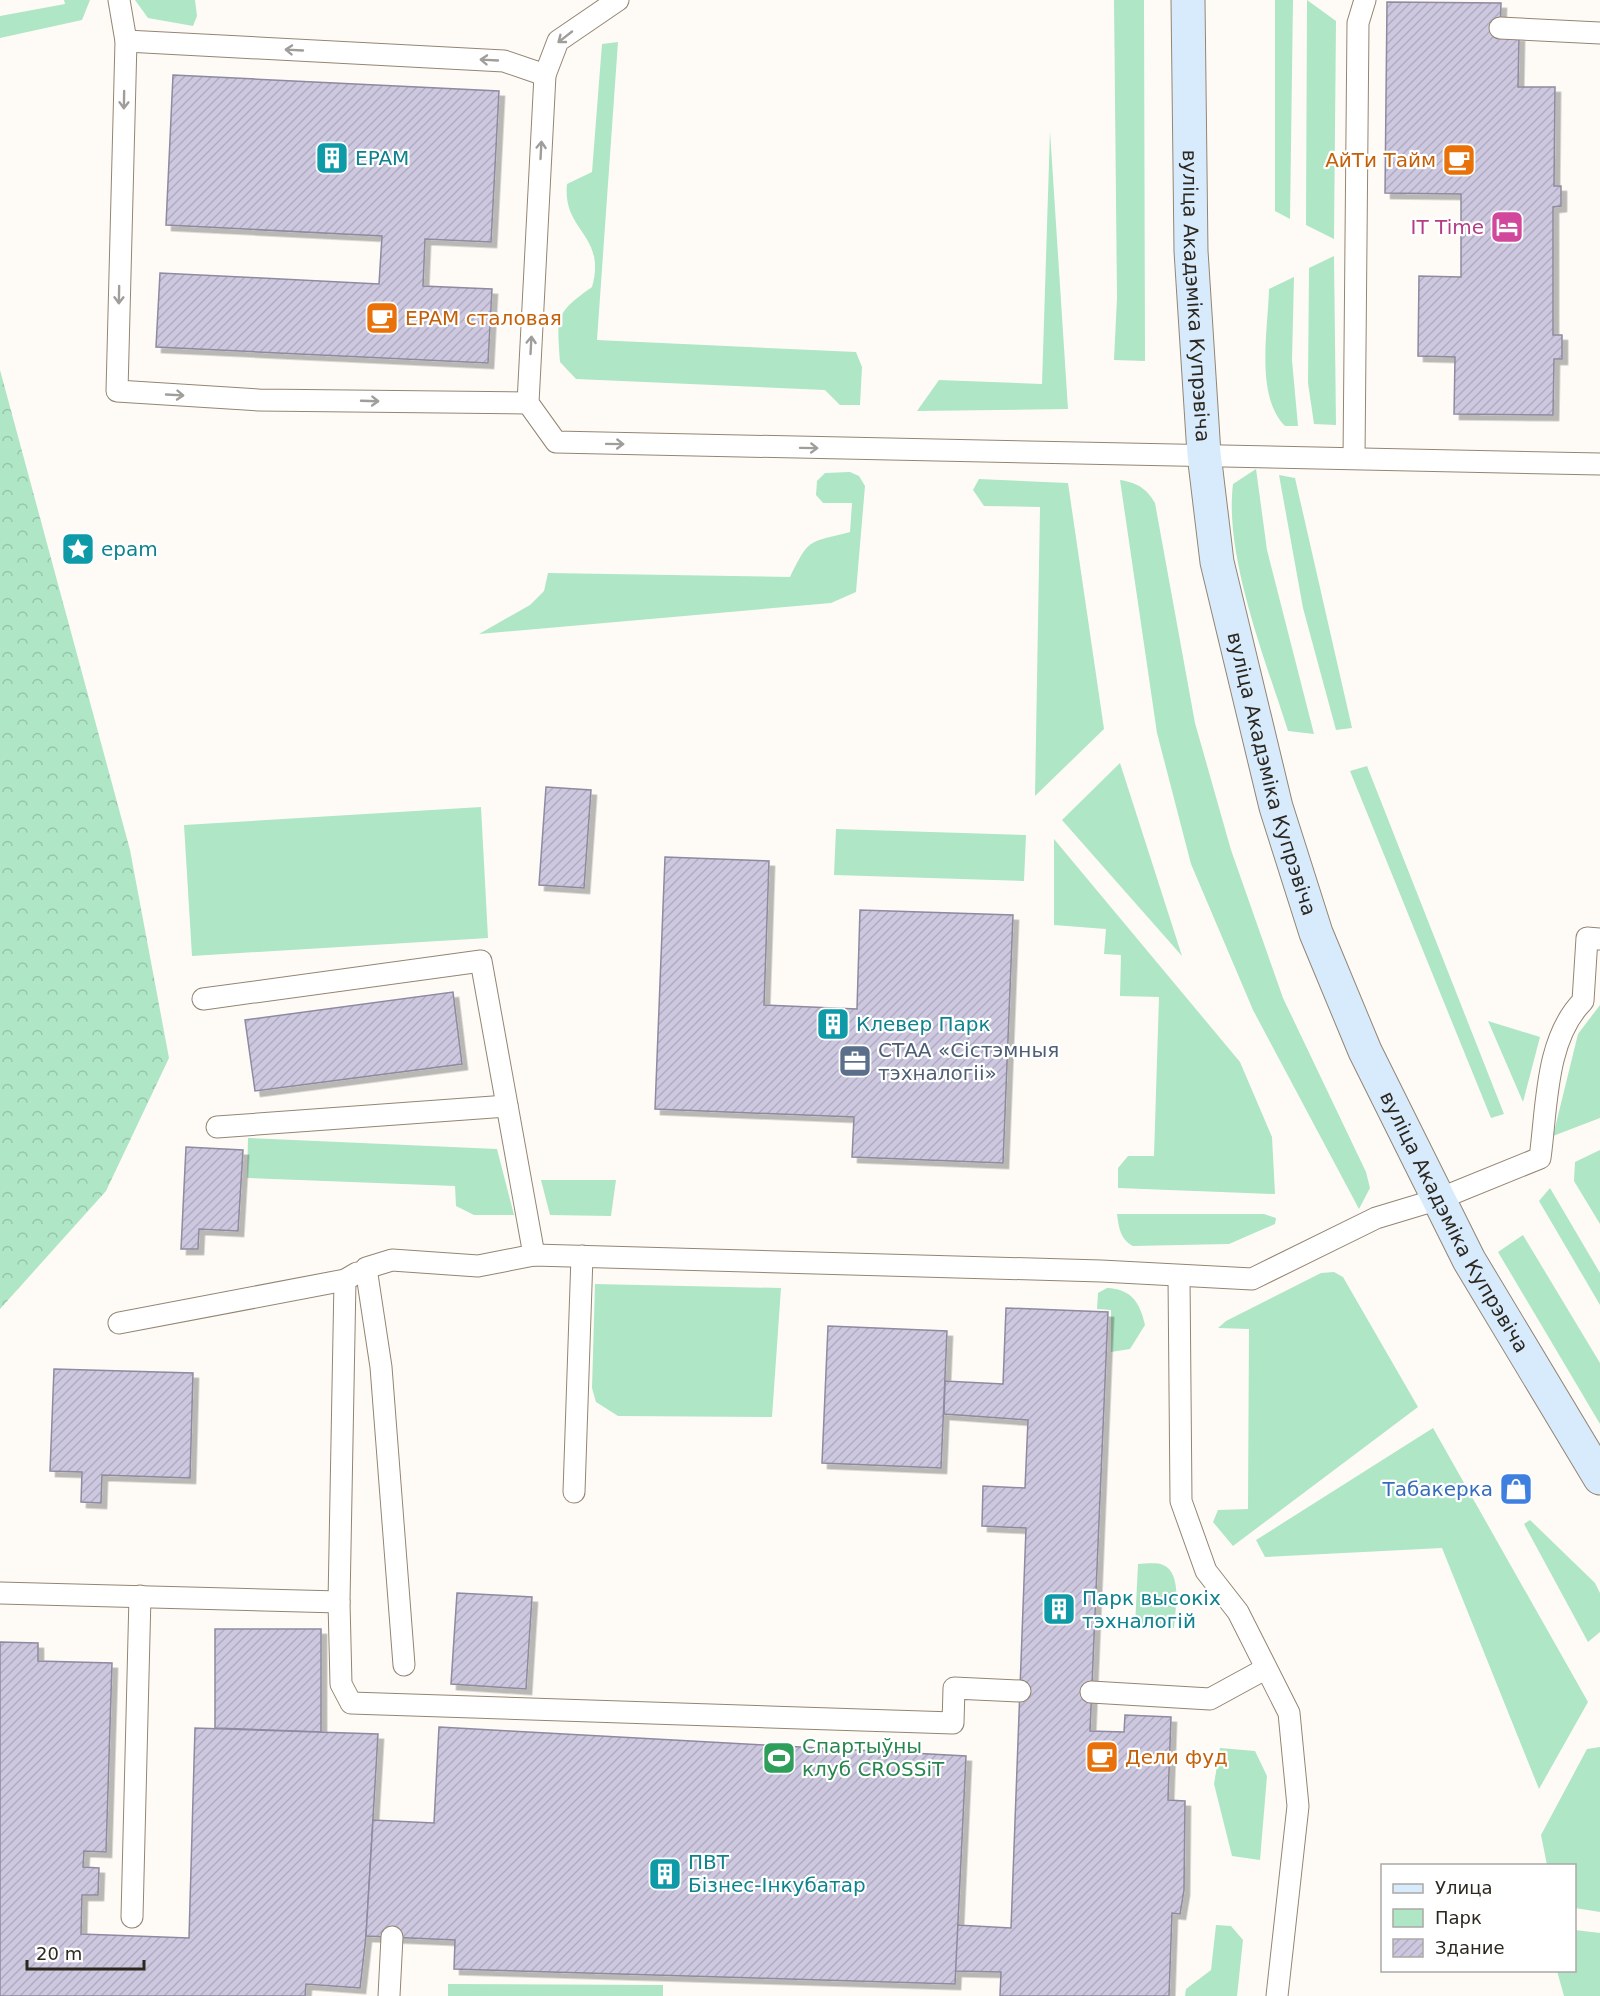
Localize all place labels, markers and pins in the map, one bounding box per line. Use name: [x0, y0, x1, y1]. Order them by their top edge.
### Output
building icon: EPAM: [314, 140, 350, 176]
cafe icon: АйТи Тайм: [1441, 142, 1477, 178]
place label: EPAM: [355, 146, 409, 170]
place label: АйТи Тайм: [1325, 148, 1436, 172]
hotel icon: IT Time: [1489, 209, 1525, 245]
place label: IT Time: [1411, 215, 1484, 239]
cafe icon: EPAM сталовая: [364, 300, 400, 336]
place label: EPAM сталовая: [405, 306, 562, 330]
place icon: epam: [60, 531, 96, 567]
place label: epam: [101, 537, 158, 561]
building icon: Клевер Парк: [815, 1006, 851, 1042]
place label: Клевер Парк: [856, 1012, 991, 1036]
place label: СТАА «Сістэмныя тэхналогіі»: [878, 1038, 1059, 1085]
office icon: СТАА «Сістэмныя тэхналогіі»: [837, 1043, 873, 1079]
shop icon: Табакерка: [1498, 1471, 1534, 1507]
place label: Табакерка: [1382, 1477, 1493, 1501]
place label: Парк высокіх тэхналогій: [1082, 1586, 1221, 1633]
building icon: Парк высокіх тэхналогій: [1041, 1591, 1077, 1627]
place label: Спартыўны клуб CROSSiT: [802, 1734, 945, 1781]
cafe icon: Дели фуд: [1084, 1739, 1120, 1775]
sports icon: Спартыўны клуб CROSSiT: [761, 1740, 797, 1776]
place label: Дели фуд: [1125, 1745, 1228, 1769]
place label: ПВТ Бізнес-Інкубатар: [688, 1850, 866, 1897]
building icon: ПВТ Бізнес-Інкубатар: [647, 1856, 683, 1892]

